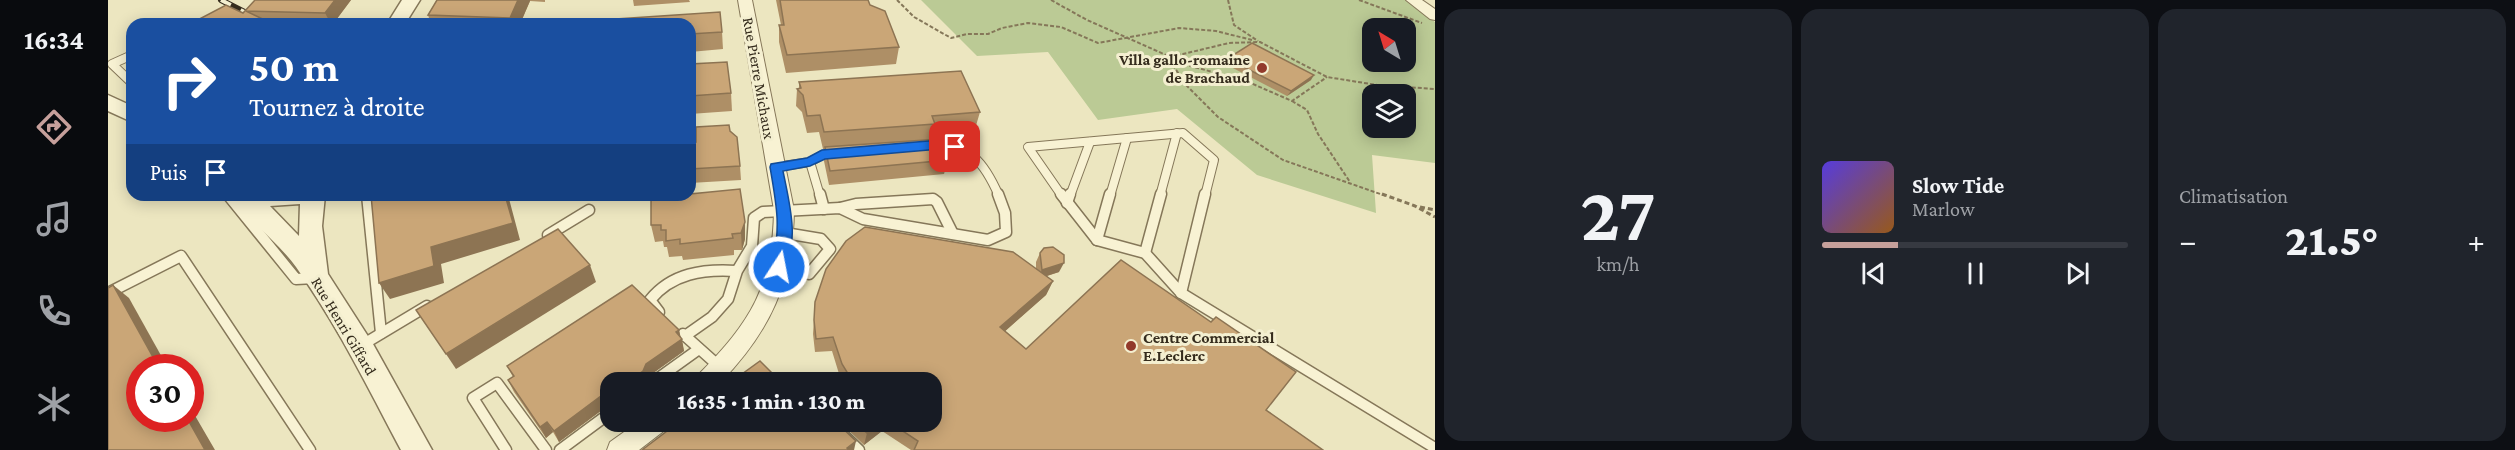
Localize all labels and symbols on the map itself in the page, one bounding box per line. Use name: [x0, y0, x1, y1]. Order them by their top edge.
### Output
street label: Rue Pierre Michaux: [740, 16, 778, 141]
north arrow: [1362, 18, 1416, 72]
place label: Villa gallo-romaine de Brachaud: [1118, 51, 1251, 86]
marker: Villa gallo-romaine de Brachaud: [1255, 61, 1269, 75]
pin: [929, 121, 980, 172]
position arrow: [747, 235, 811, 299]
street label: Rue Henri Giffard: [308, 274, 380, 379]
place label: Centre Commercial E.Leclerc: [1143, 329, 1275, 364]
marker: Centre Commercial E.Leclerc: [1124, 339, 1138, 353]
speed limit sign: 30: [126, 354, 204, 432]

